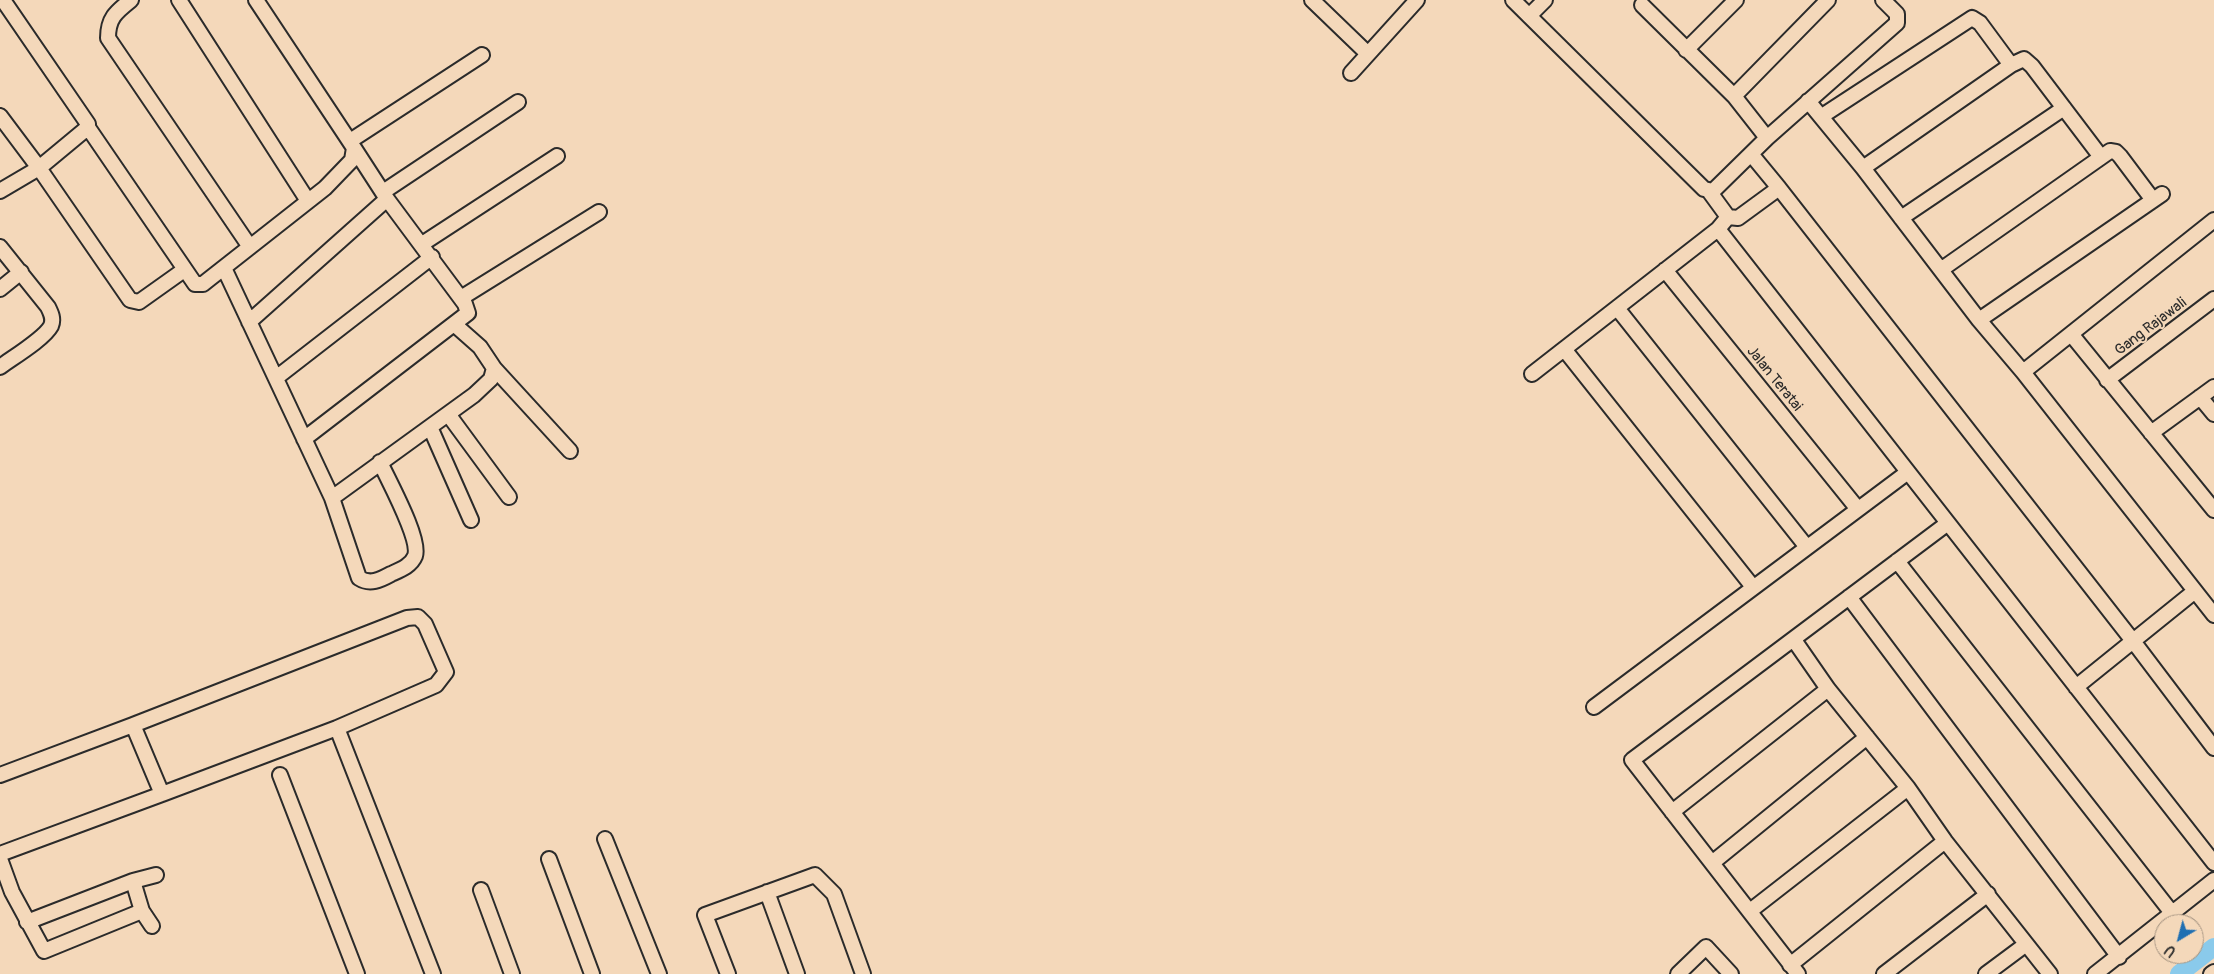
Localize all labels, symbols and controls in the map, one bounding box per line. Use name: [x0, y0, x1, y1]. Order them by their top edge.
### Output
street label: Gang Rajawali: [2112, 294, 2190, 360]
street label: Jalan Teratai: [1742, 343, 1806, 415]
north arrow: [2154, 914, 2204, 964]
text: U: [2161, 941, 2179, 960]

